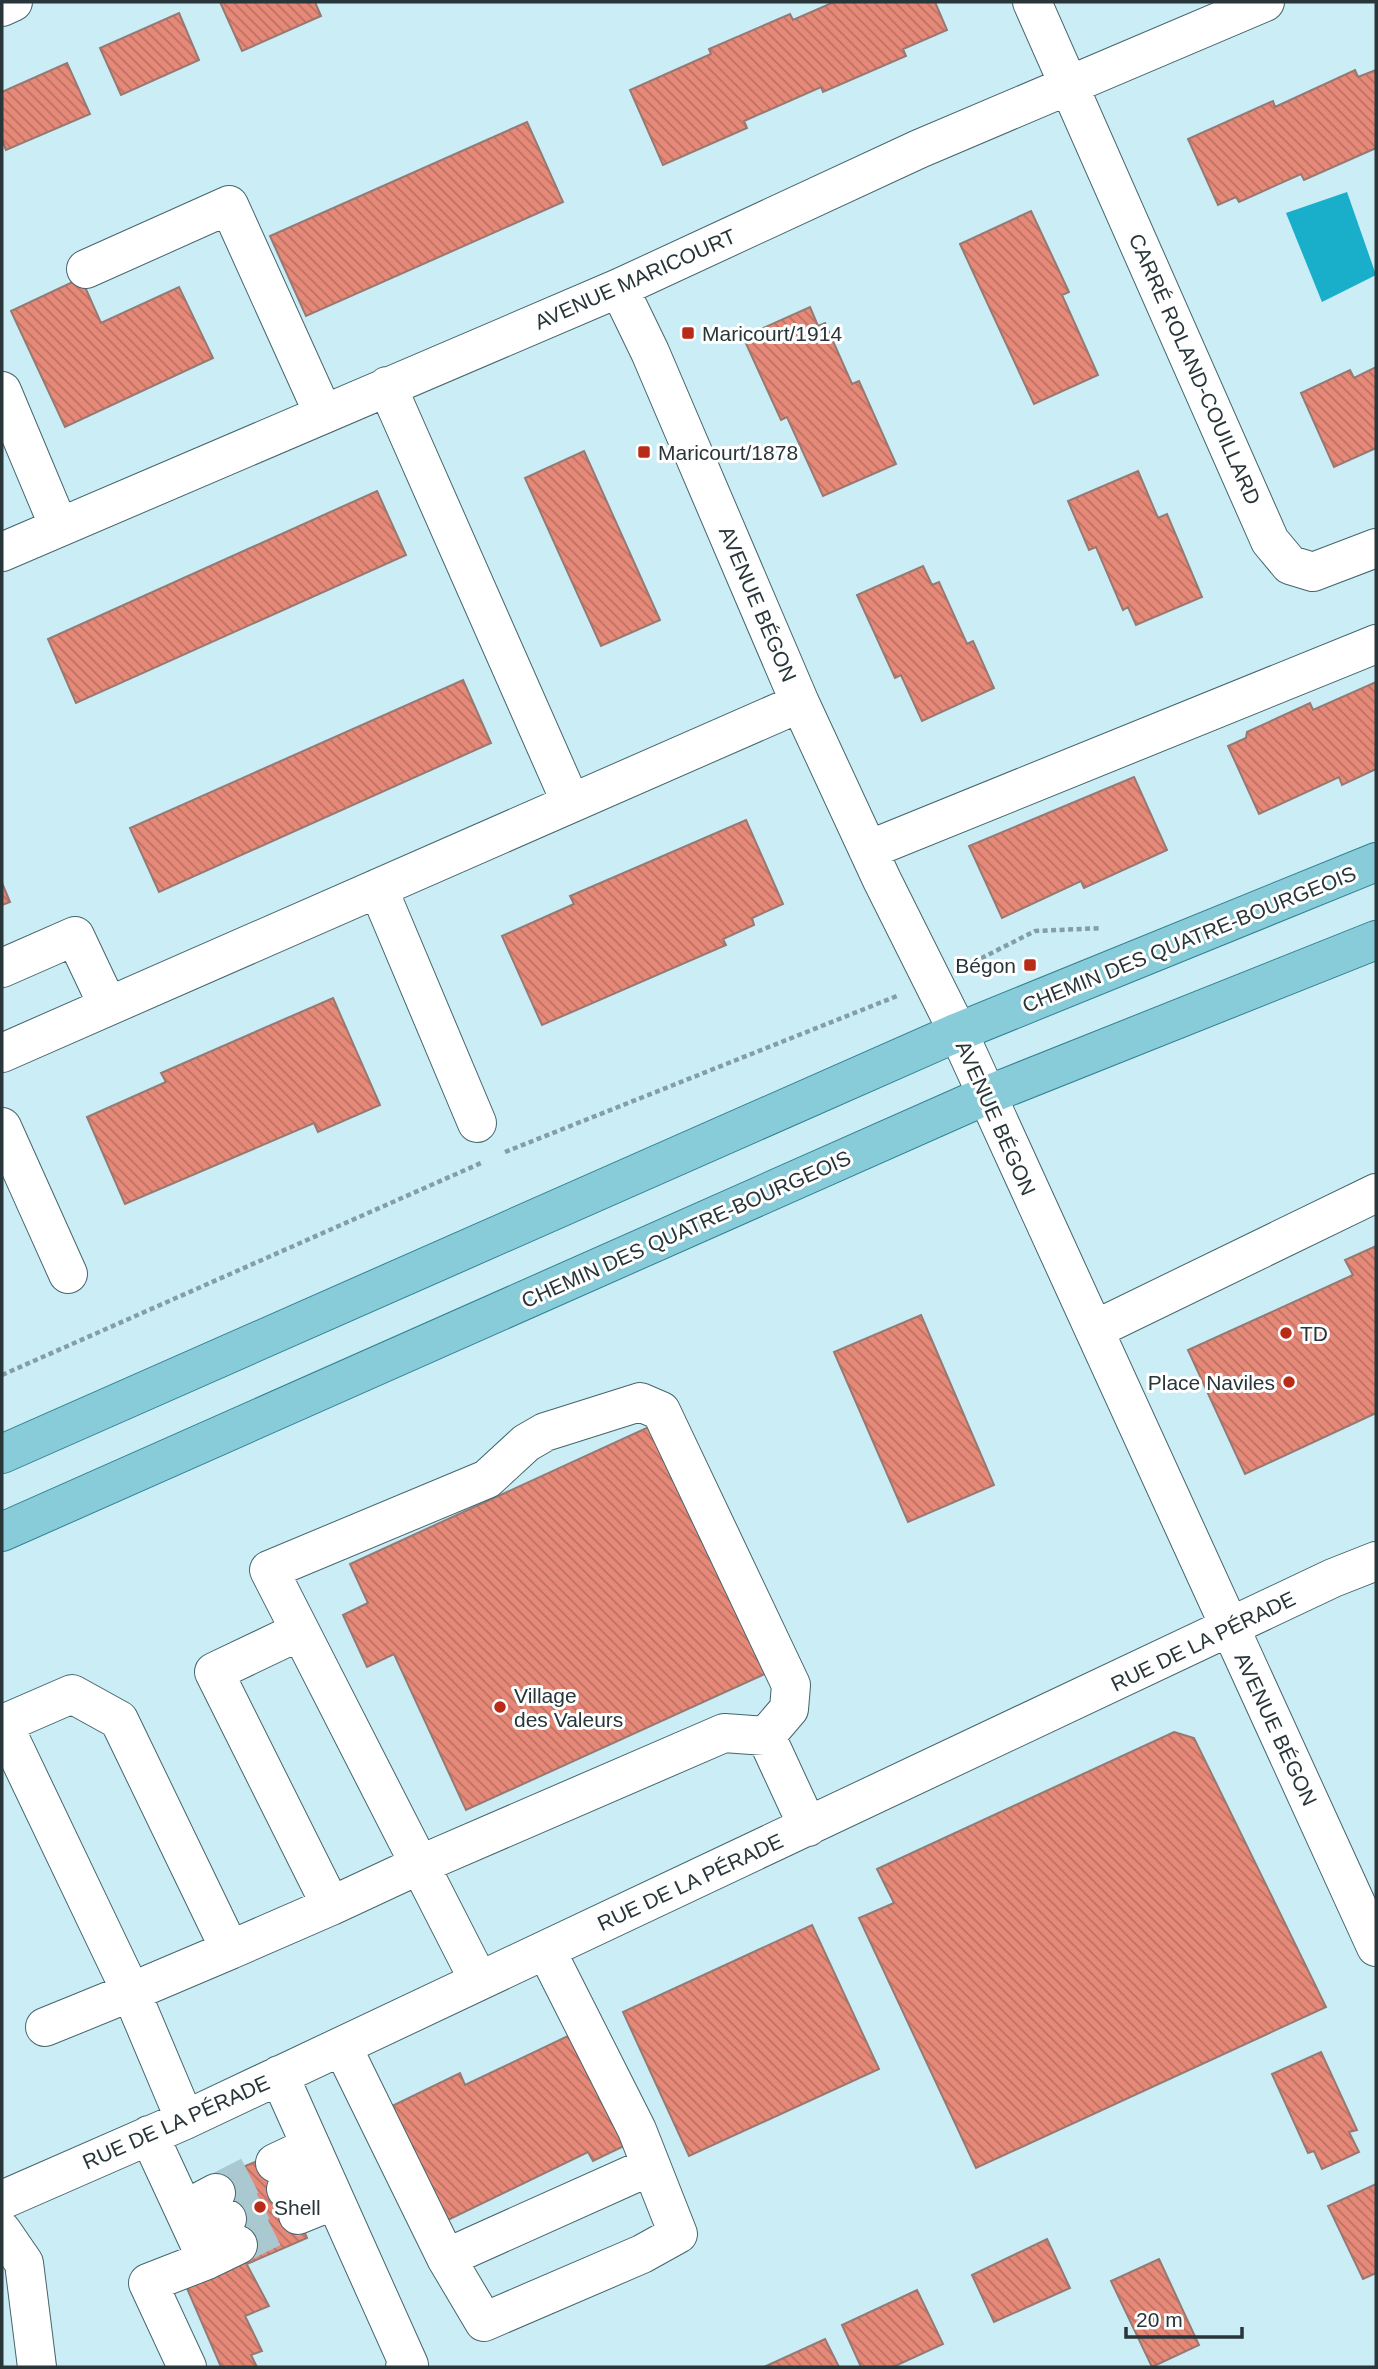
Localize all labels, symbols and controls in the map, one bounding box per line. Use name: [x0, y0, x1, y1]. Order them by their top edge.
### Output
street label: AVENUE MARICOURT: [531, 224, 739, 334]
street label: CARRÉ ROLAND-COUILLARD: [1125, 230, 1265, 508]
place label: Maricourt/1914: [702, 322, 842, 345]
marker: Maricourt/1914: [680, 325, 696, 341]
place label: Maricourt/1878: [658, 441, 798, 464]
marker: Maricourt/1878: [636, 444, 652, 460]
street label: AVENUE BÉGON: [715, 523, 801, 685]
street label: CHEMIN DES QUATRE-BOURGEOIS: [1019, 861, 1359, 1017]
place label: Bégon: [955, 954, 1016, 977]
marker: Bégon: [1022, 957, 1038, 973]
street label: AVENUE BÉGON: [952, 1037, 1040, 1199]
street label: CHEMIN DES QUATRE-BOURGEOIS: [518, 1146, 854, 1312]
place label: TD: [1300, 1322, 1328, 1345]
marker: TD: [1278, 1325, 1294, 1341]
place label: Place Naviles: [1148, 1371, 1275, 1394]
marker: Place Naviles: [1281, 1374, 1297, 1390]
street label: RUE DE LA PÉRADE: [1107, 1586, 1299, 1696]
street label: AVENUE BÉGON: [1230, 1649, 1322, 1809]
place label: Village des Valeurs: [514, 1684, 623, 1731]
marker: Village des Valeurs: [492, 1699, 508, 1715]
street label: RUE DE LA PÉRADE: [594, 1829, 786, 1935]
street label: RUE DE LA PÉRADE: [79, 2070, 273, 2174]
place label: Shell: [274, 2196, 321, 2219]
marker: Shell: [252, 2199, 268, 2215]
scale bar: [1126, 2296, 1242, 2340]
text: 20 m: [1136, 2308, 1183, 2331]

